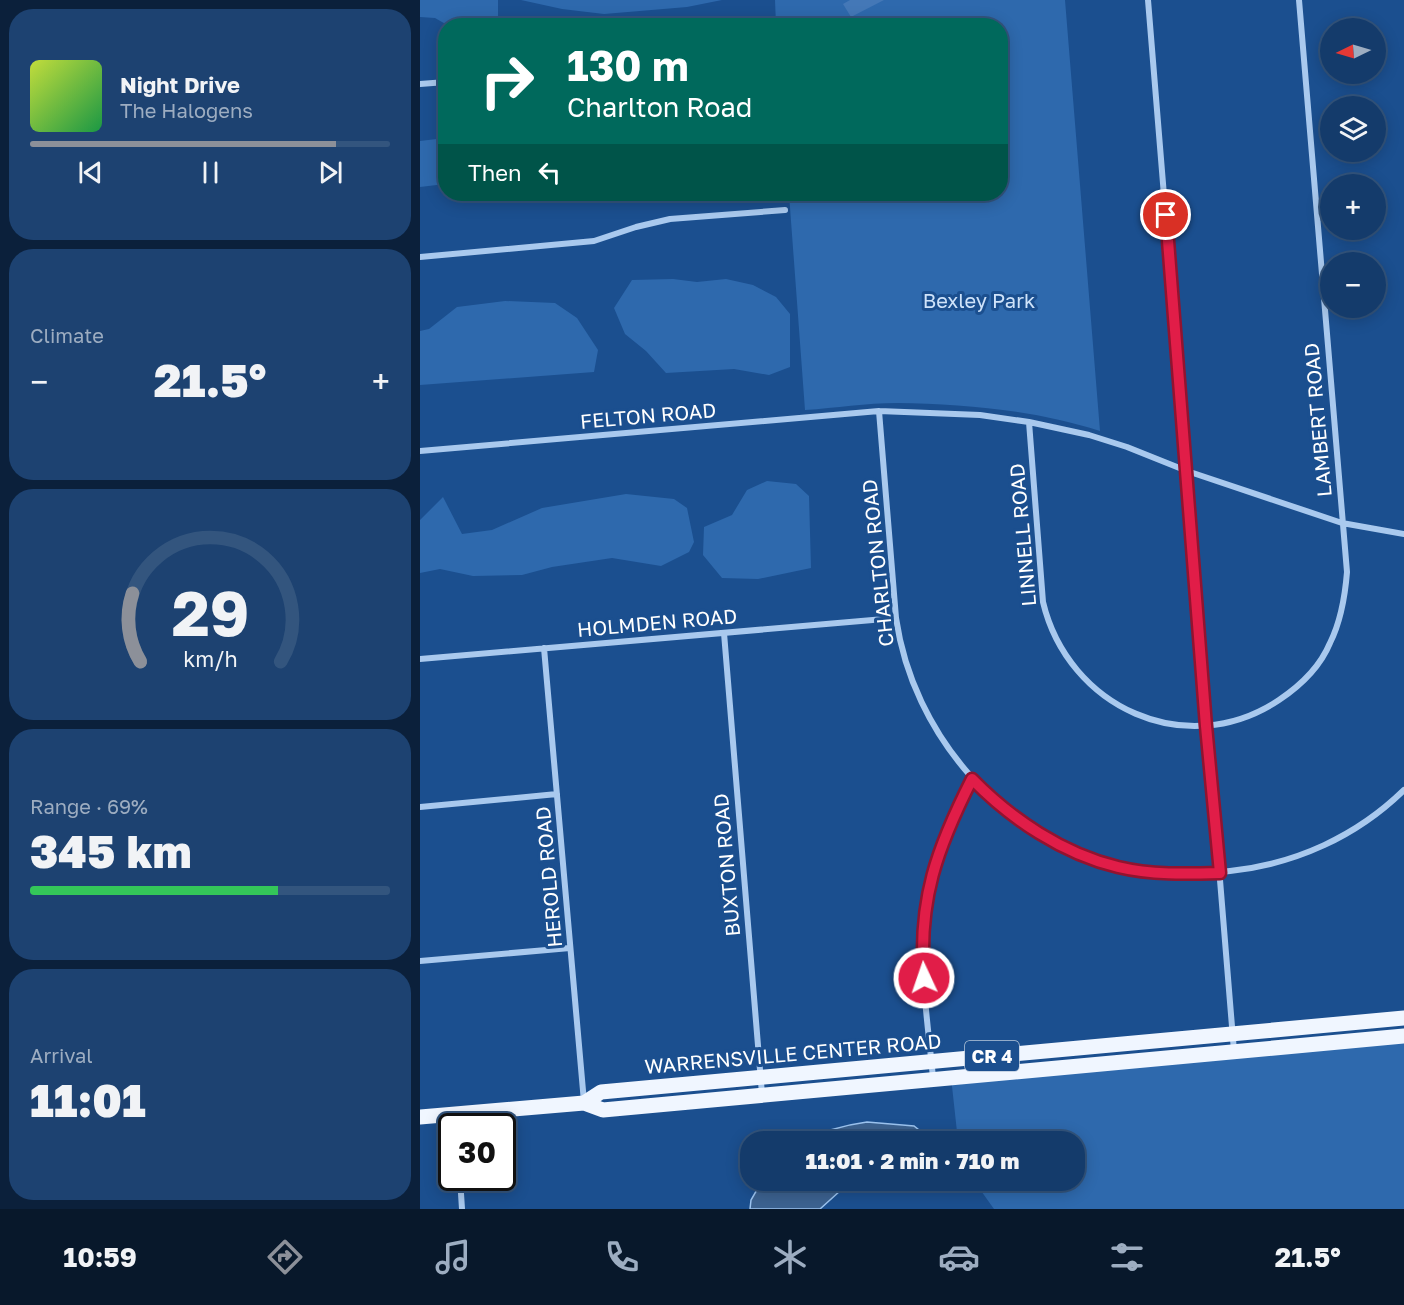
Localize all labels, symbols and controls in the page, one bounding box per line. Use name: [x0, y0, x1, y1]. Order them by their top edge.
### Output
north arrow: [1320, 18, 1386, 84]
map controls: [1320, 18, 1386, 318]
text: 130 m: [567, 40, 689, 90]
icon: right: [468, 42, 546, 120]
text: Night Drive: [120, 71, 240, 98]
text: Charlton Road: [567, 91, 752, 123]
button: layers: [1320, 96, 1386, 162]
text: The Halogens: [120, 98, 253, 122]
icon: previous: [74, 156, 107, 189]
icon: pause: [194, 156, 227, 189]
icon: next: [314, 156, 347, 189]
icon: left: [533, 156, 566, 189]
text: Then: [468, 159, 521, 186]
button: +: [1320, 174, 1386, 240]
pin: [1140, 189, 1191, 240]
icon: arrive: [1149, 198, 1182, 231]
button: −: [1320, 252, 1386, 318]
park label: Bexley Park: [923, 288, 1035, 312]
text: Climate: [30, 323, 104, 347]
street label: LAMBERT ROAD: [1298, 342, 1336, 498]
text: 21.5°: [154, 353, 266, 407]
text: −: [30, 362, 48, 401]
text: +: [372, 362, 390, 401]
street label: FELTON ROAD: [579, 397, 717, 433]
street label: LINNELL ROAD: [1004, 462, 1040, 608]
street label: CHARLTON ROAD: [856, 478, 898, 648]
text: 29: [171, 575, 249, 650]
street label: HOLMDEN ROAD: [576, 603, 738, 641]
text: km/h: [183, 646, 237, 672]
street label: BUXTON ROAD: [708, 792, 744, 938]
text: Range · 69%: [30, 794, 148, 818]
street label: HEROLD ROAD: [530, 805, 566, 949]
text: 345 km: [30, 824, 192, 878]
position arrow: [892, 946, 956, 1010]
street label: WARRENSVILLE CENTER ROAD: [644, 1028, 942, 1078]
road number: CR 4: [965, 1041, 1019, 1071]
text: Arrival: [30, 1043, 93, 1067]
text: 11:01: [30, 1073, 146, 1127]
speed limit sign: 30: [438, 1113, 516, 1191]
text: 11:01 · 2 min · 710 m: [806, 1147, 1019, 1174]
icon: directions: [264, 1236, 306, 1278]
icon: music: [432, 1236, 474, 1278]
icon: phone: [601, 1236, 643, 1278]
icon: climate: [769, 1236, 811, 1278]
icon: car: [938, 1236, 980, 1278]
icon: filters: [1106, 1236, 1148, 1278]
text: 10:59: [63, 1241, 137, 1273]
text: 21.5°: [1275, 1241, 1341, 1273]

